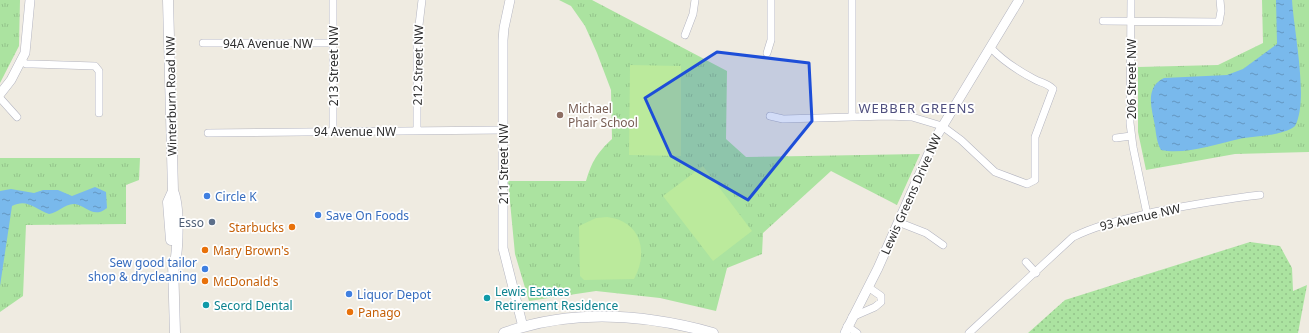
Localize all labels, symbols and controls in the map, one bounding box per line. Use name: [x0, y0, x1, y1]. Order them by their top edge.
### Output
street label: 212 Street NW: [409, 25, 427, 105]
street label: 213 Street NW: [325, 26, 342, 106]
street label: 94A Avenue NW: [223, 35, 313, 52]
street label: Winterburn Road NW: [161, 36, 181, 156]
street label: 206 Street NW: [1123, 39, 1140, 119]
district label: WEBBER GREENS: [859, 99, 975, 117]
place label: Michael Phair School: [568, 100, 638, 131]
marker: Michael Phair School: [555, 110, 565, 120]
street label: 94 Avenue NW: [314, 123, 396, 140]
street label: 211 Street NW: [495, 124, 512, 204]
street label: Lewis Greens Drive NW: [877, 131, 945, 257]
place label: Circle K: [215, 188, 257, 205]
marker: Circle K: [202, 191, 212, 201]
street label: 93 Avenue NW: [1098, 199, 1182, 235]
place label: Save On Foods: [326, 207, 409, 224]
marker: Save On Foods: [313, 210, 323, 220]
place label: Esso: [179, 214, 204, 231]
marker: Esso: [207, 217, 217, 227]
place label: Starbucks: [229, 219, 284, 236]
marker: Starbucks: [287, 222, 297, 232]
place label: Mary Brown's: [213, 242, 289, 259]
marker: Mary Brown's: [200, 245, 210, 255]
place label: Sew good tailor shop & drycleaning: [88, 254, 197, 285]
marker: Sew good tailor shop & drycleaning: [200, 264, 210, 274]
place label: McDonald's: [213, 273, 279, 290]
marker: McDonald's: [200, 276, 210, 286]
place label: Lewis Estates Retirement Residence: [495, 283, 618, 314]
place label: Liquor Depot: [357, 286, 432, 303]
marker: Liquor Depot: [344, 289, 354, 299]
marker: Lewis Estates Retirement Residence: [482, 293, 492, 303]
place label: Secord Dental: [214, 297, 293, 314]
marker: Secord Dental: [201, 300, 211, 310]
place label: Panago: [358, 304, 401, 321]
marker: Panago: [345, 307, 355, 317]

